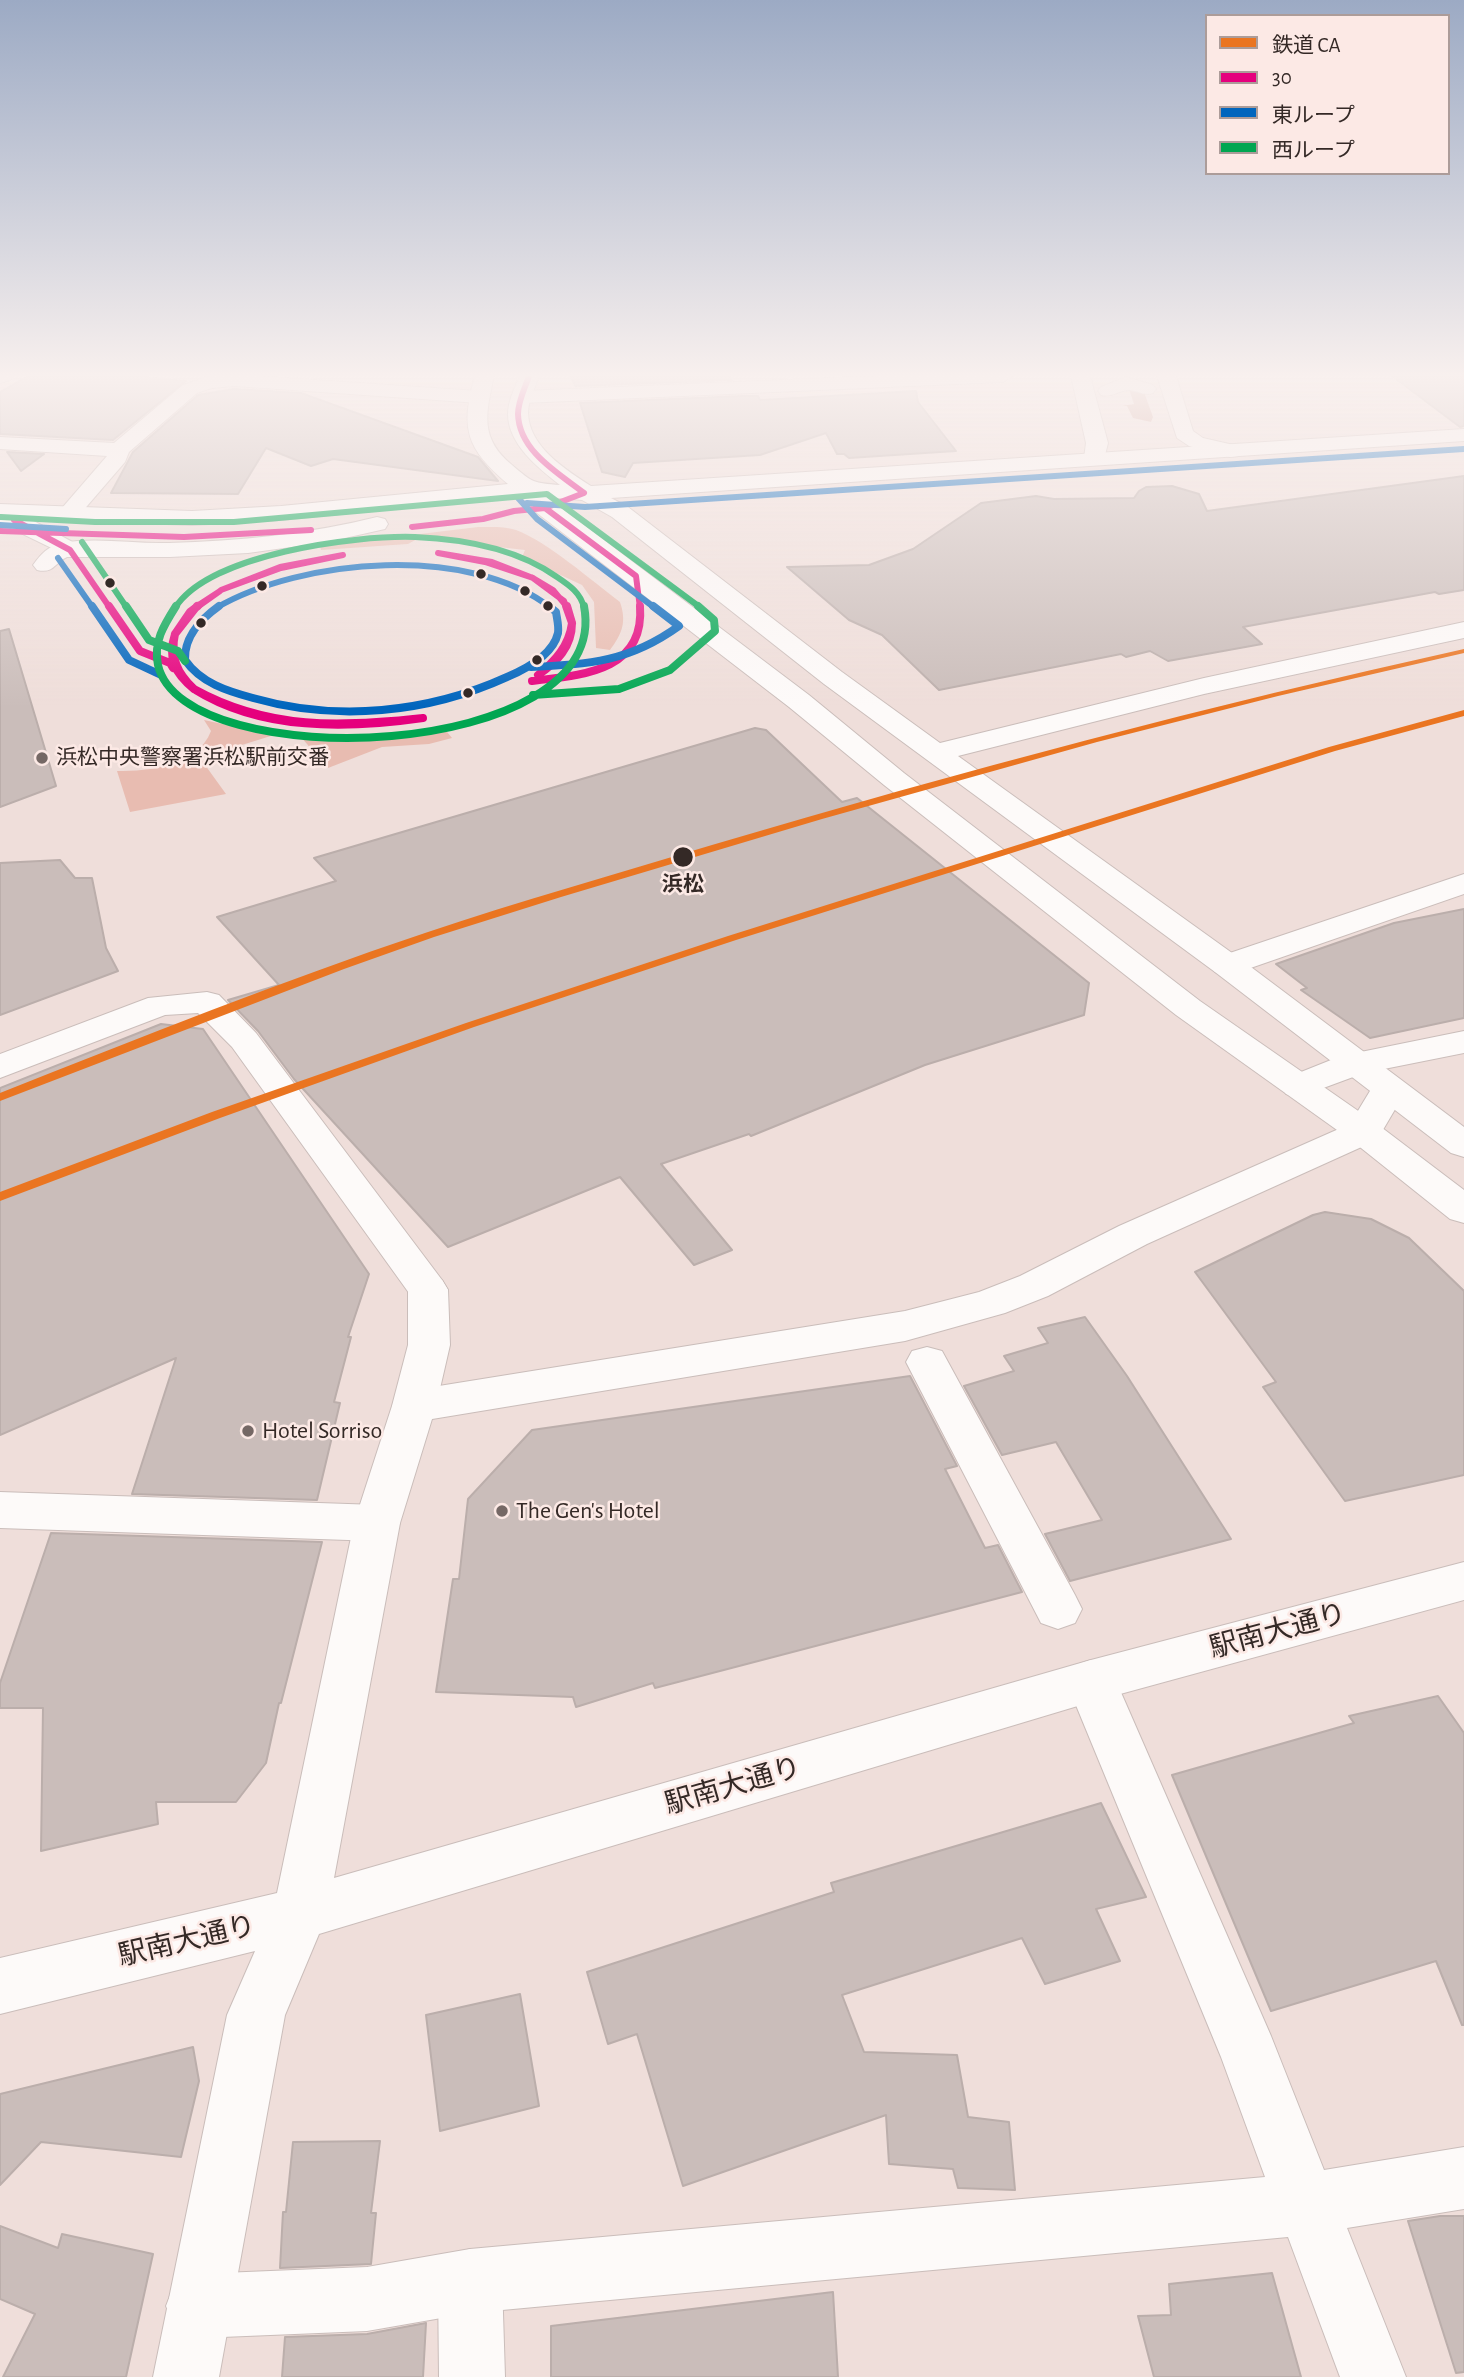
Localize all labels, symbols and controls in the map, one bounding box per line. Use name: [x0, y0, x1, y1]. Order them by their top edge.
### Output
legend: [1205, 14, 1450, 175]
text: 鉄道 CA: [1272, 35, 1341, 56]
text: 30: [1272, 67, 1292, 88]
text: 東ループ: [1272, 105, 1355, 126]
text: 西ループ: [1272, 140, 1355, 161]
unlabelled marker: [474, 567, 488, 581]
unlabelled marker: [103, 576, 117, 590]
unlabelled marker: [255, 579, 269, 593]
unlabelled marker: [518, 584, 532, 598]
unlabelled marker: [541, 599, 555, 613]
unlabelled marker: [194, 616, 208, 630]
unlabelled marker: [530, 653, 544, 667]
unlabelled marker: [461, 686, 475, 700]
place label: 浜松中央警察署浜松駅前交番: [56, 745, 329, 771]
marker: 浜松中央警察署浜松駅前交番: [34, 750, 50, 766]
marker: 浜松: [671, 845, 695, 869]
place label: 浜松: [662, 872, 704, 898]
place label: Hotel Sorriso: [262, 1417, 382, 1445]
marker: Hotel Sorriso: [240, 1423, 256, 1439]
place label: The Gen's Hotel: [516, 1497, 660, 1525]
marker: The Gen's Hotel: [494, 1503, 510, 1519]
street label: 駅南大通り: [1206, 1597, 1350, 1665]
street label: 駅南大通り: [661, 1751, 805, 1821]
street label: 駅南大通り: [115, 1909, 259, 1973]

